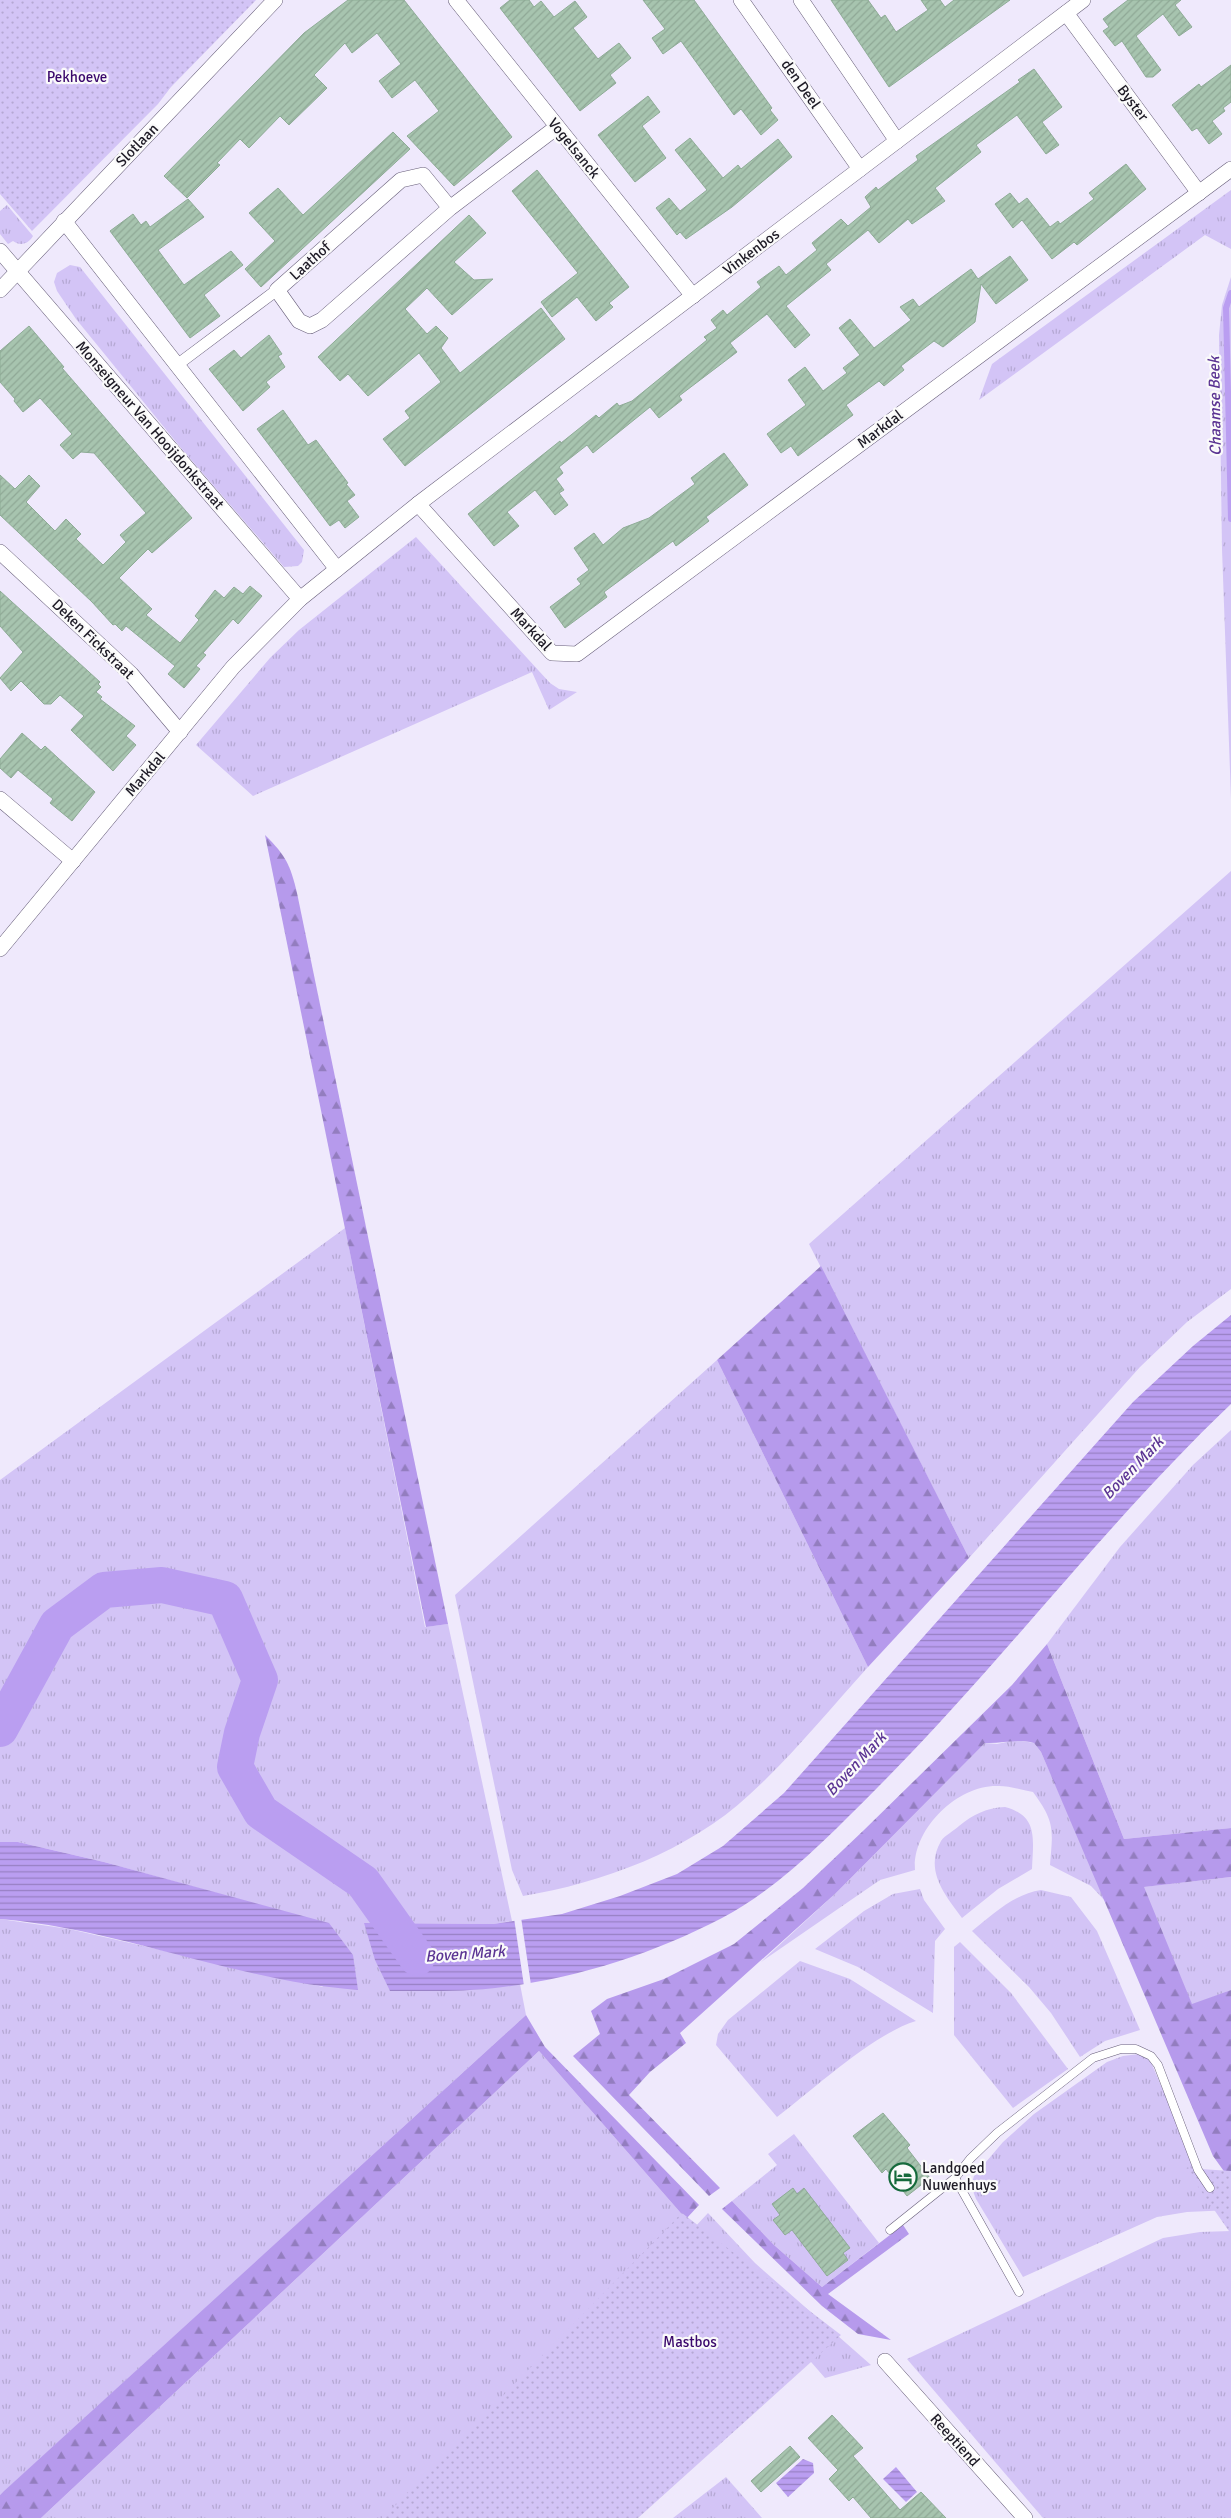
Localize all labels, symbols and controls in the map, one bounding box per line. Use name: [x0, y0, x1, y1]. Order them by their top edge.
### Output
street label: den Deel: [778, 56, 824, 112]
park label: Pekhoeve: [47, 68, 107, 86]
street label: Byster: [1114, 81, 1153, 125]
street label: Vogelsanck: [544, 114, 604, 182]
street label: Slotlaan: [112, 120, 162, 170]
street label: Vinkenbos: [719, 225, 783, 279]
street label: Laathof: [286, 237, 335, 284]
street label: Monseigneur Van Hooijdonkstraat: [72, 337, 228, 513]
water label: Chaamse Beek: [1204, 354, 1226, 456]
street label: Markdal: [854, 406, 906, 452]
street label: Deken Fickstraat: [48, 595, 138, 683]
street label: Markdal: [507, 604, 555, 654]
street label: Markdal: [121, 748, 169, 800]
water label: Boven Mark: [1098, 1431, 1169, 1504]
water label: Boven Mark: [821, 1726, 892, 1800]
water label: Boven Mark: [424, 1941, 508, 1967]
place label: Landgoed Nuwenhuys: [922, 2159, 997, 2194]
hotel icon: Landgoed Nuwenhuys: [888, 2162, 918, 2192]
park label: Mastbos: [663, 2333, 717, 2351]
street label: Reeptiend: [927, 2410, 983, 2470]

